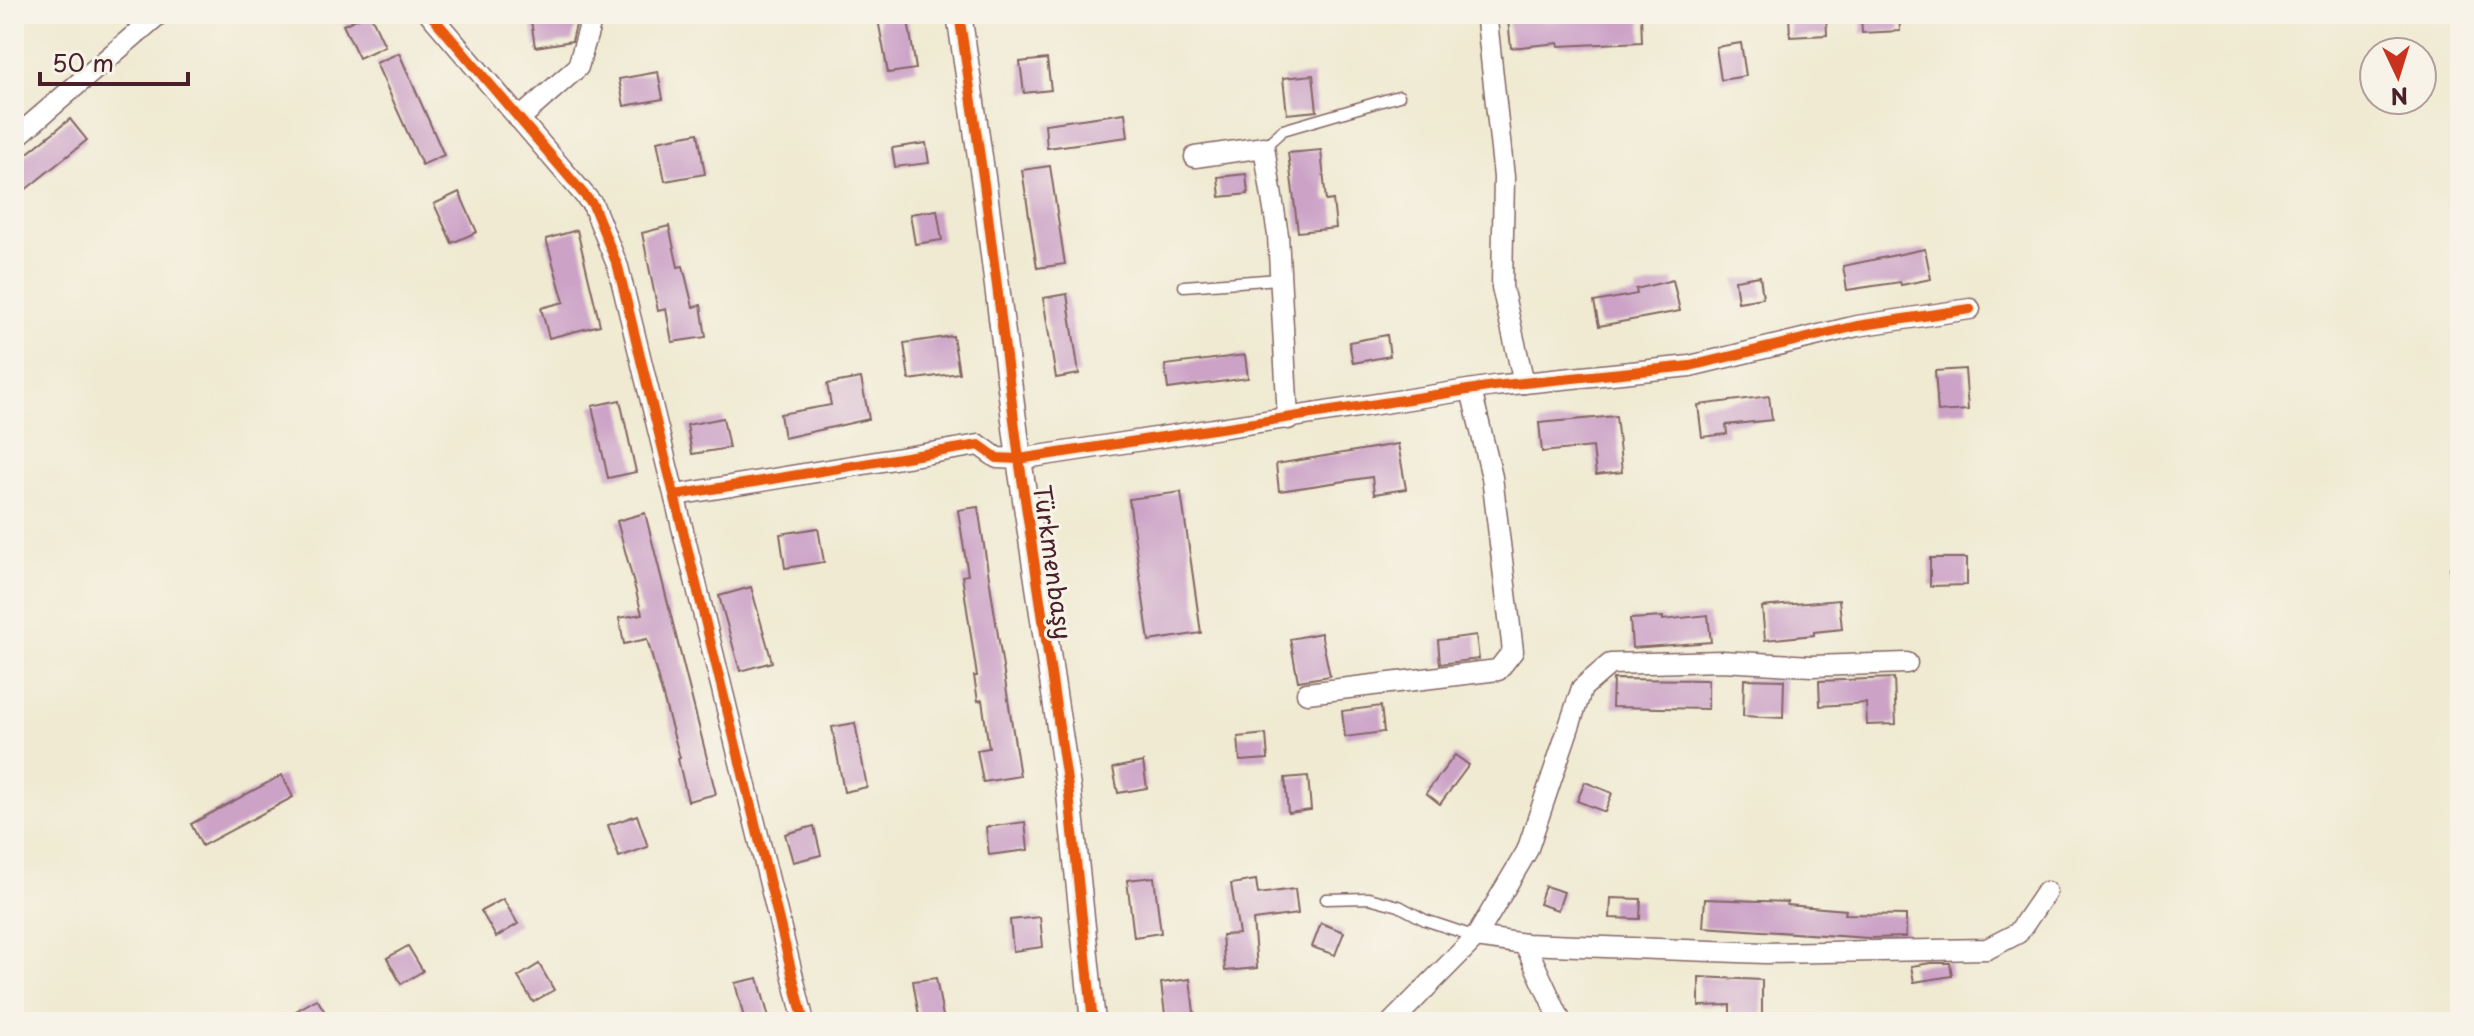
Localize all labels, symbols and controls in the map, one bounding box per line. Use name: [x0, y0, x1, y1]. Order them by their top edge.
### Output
scale bar: [40, 36, 188, 86]
north arrow: [2358, 36, 2438, 116]
text: 50 m: [52, 44, 114, 80]
text: N: [2390, 80, 2409, 115]
street label: Türkmenbaşy: [1025, 482, 1083, 642]

